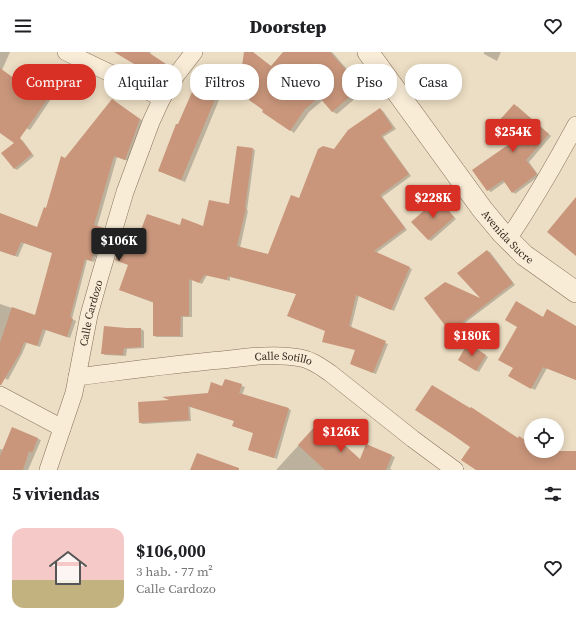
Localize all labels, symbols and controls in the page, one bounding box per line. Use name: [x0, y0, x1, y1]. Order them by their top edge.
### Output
text: Doorstep: [250, 14, 326, 39]
icon: menu: [12, 15, 34, 37]
icon: heart: [542, 15, 564, 37]
chip: Comprar: [12, 64, 96, 100]
chip: Alquilar: [104, 64, 182, 100]
chip: Filtros: [190, 64, 259, 100]
chip: Nuevo: [267, 64, 334, 100]
chip: Piso: [342, 64, 397, 100]
chip: Casa: [405, 64, 462, 100]
pin: $254K: [485, 119, 541, 153]
text: $254K: [494, 123, 532, 140]
pin: $228K: [405, 185, 461, 219]
text: $228K: [414, 189, 452, 206]
street label: Avenida Sucre: [478, 207, 537, 268]
pin: $106K: [91, 228, 147, 262]
text: $106K: [100, 232, 138, 249]
street label: Calle Cardozo: [76, 278, 107, 348]
pin: $180K: [444, 323, 500, 357]
text: $180K: [453, 327, 491, 344]
street label: Calle Sotillo: [254, 349, 315, 369]
map controls: [524, 418, 564, 458]
button: locate: [524, 418, 564, 458]
pin: $126K: [313, 419, 369, 453]
text: $126K: [322, 423, 360, 440]
text: 5 viviendas: [12, 482, 99, 506]
icon: filters: [542, 483, 564, 505]
text: $106,000: [136, 539, 206, 563]
icon: home: [44, 544, 92, 592]
icon: heart: [542, 557, 564, 579]
text: 3 hab. · 77 m²: [136, 563, 213, 580]
text: Calle Cardozo: [136, 580, 216, 597]

